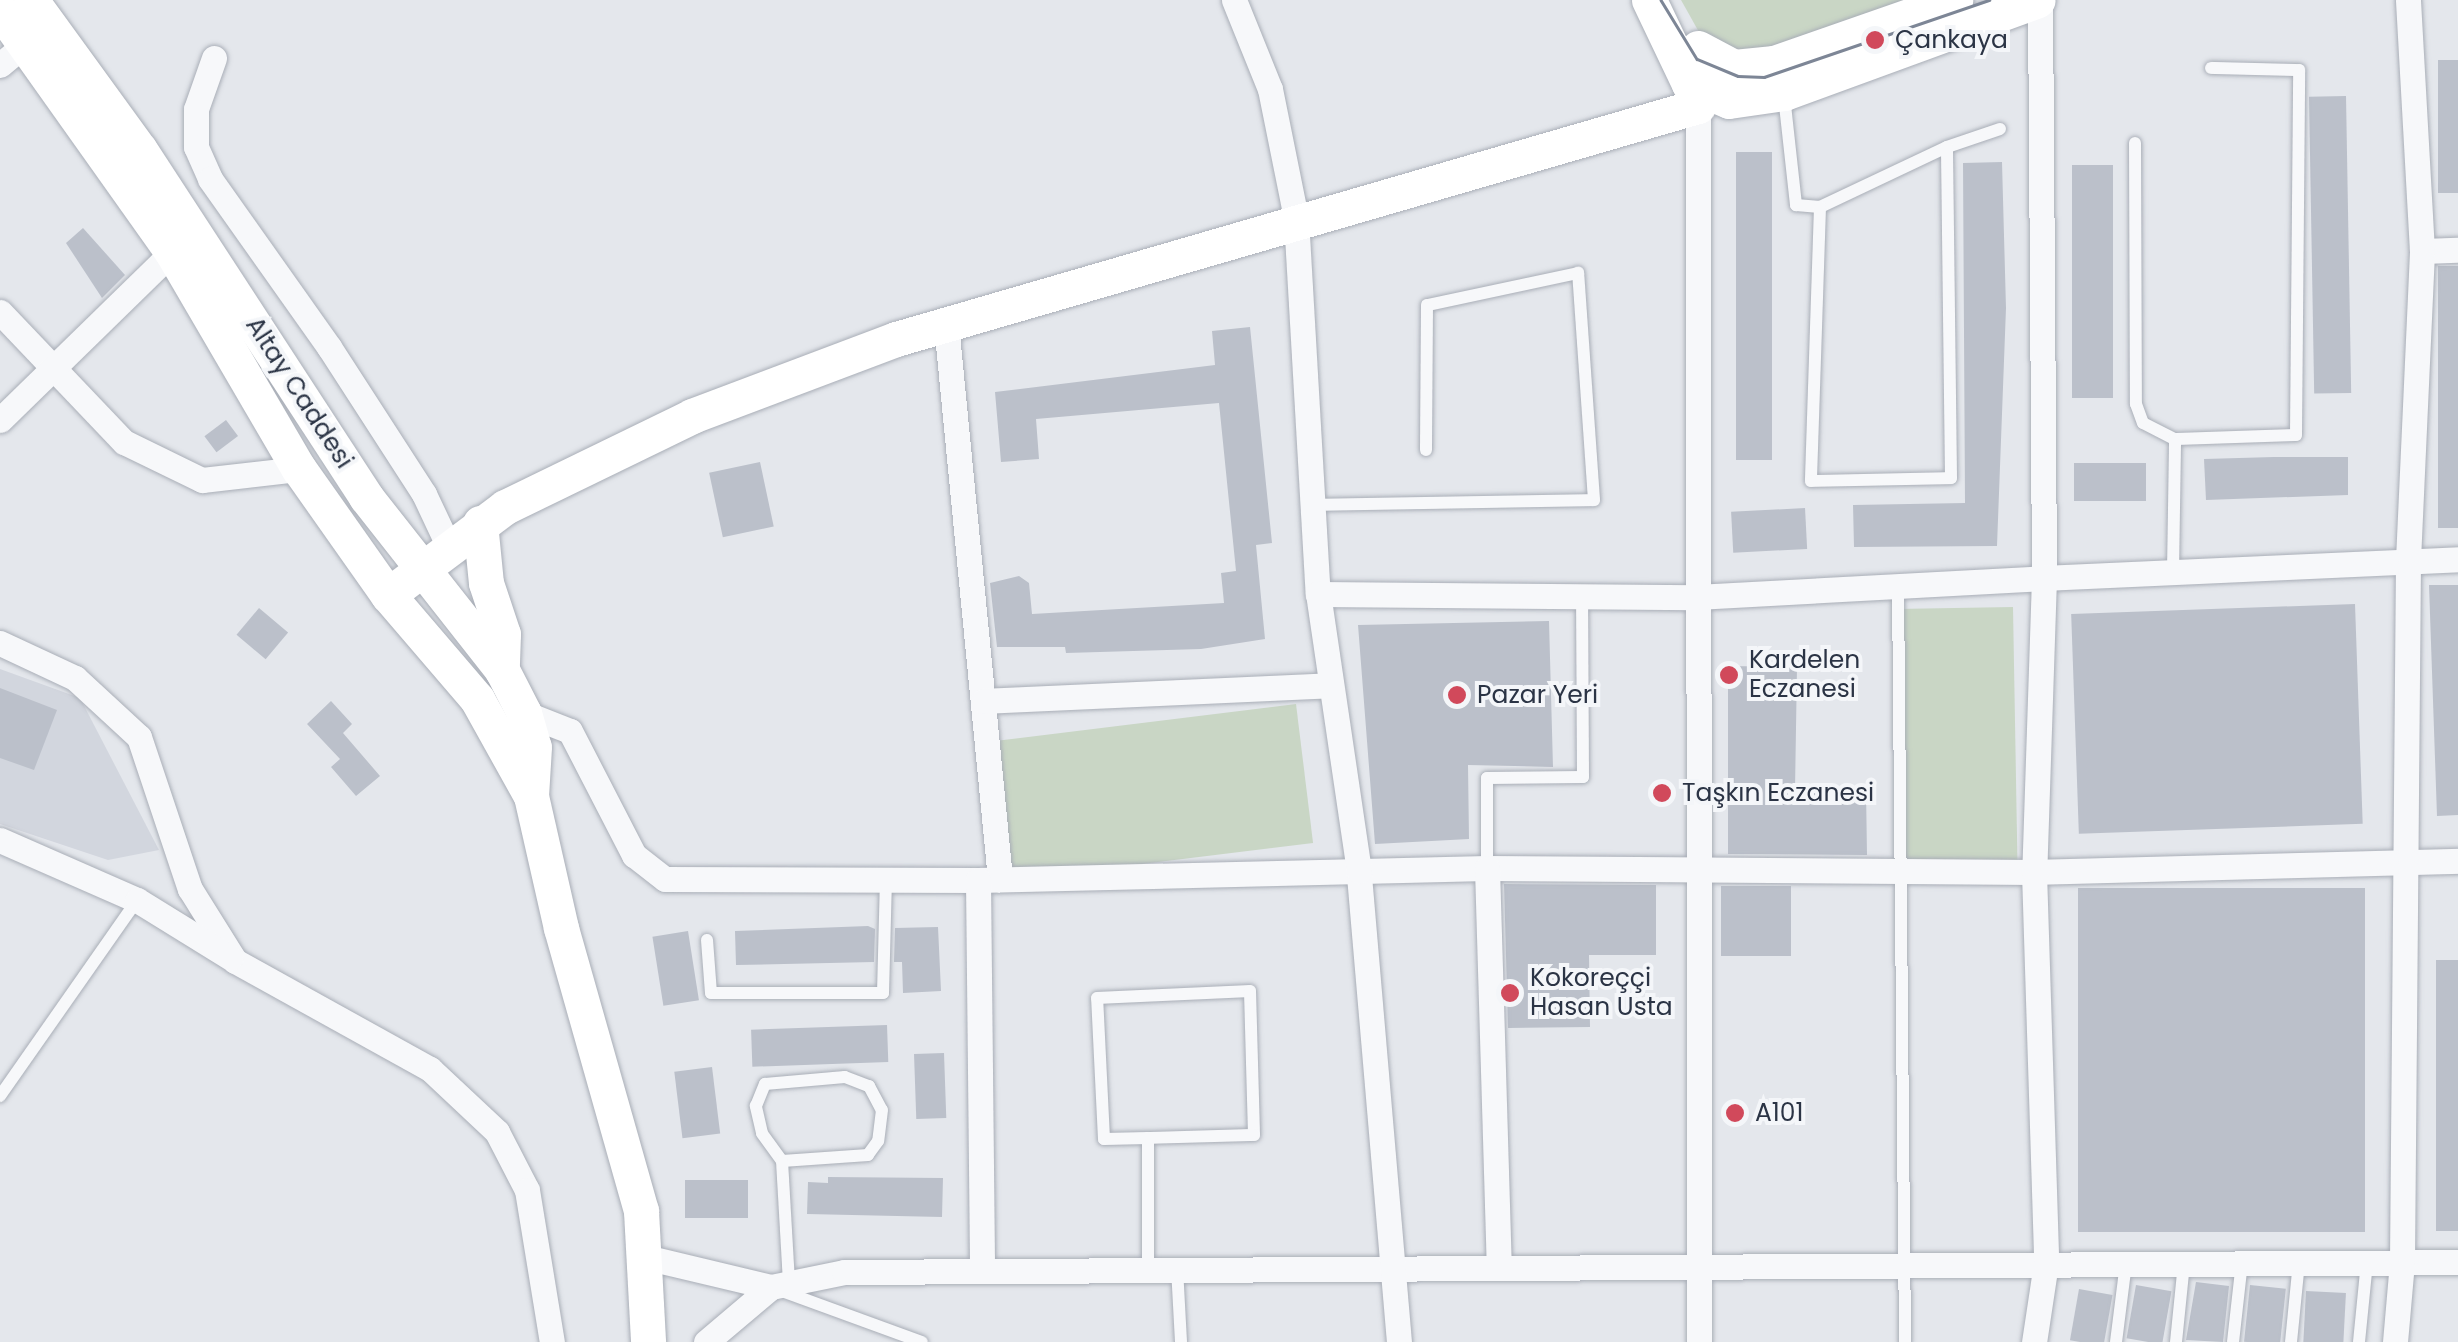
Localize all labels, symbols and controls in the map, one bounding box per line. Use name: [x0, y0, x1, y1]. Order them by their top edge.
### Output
place label: Çankaya: [1895, 25, 2008, 55]
marker: Çankaya: [1864, 29, 1886, 51]
street label: Altay Caddesi: [239, 312, 359, 474]
place label: Kardelen Eczanesi: [1749, 646, 1860, 705]
marker: Kardelen Eczanesi: [1718, 664, 1740, 686]
place label: Pazar Yeri: [1477, 680, 1598, 710]
marker: Pazar Yeri: [1446, 684, 1468, 706]
place label: Taşkın Eczanesi: [1682, 778, 1874, 808]
marker: Taşkın Eczanesi: [1651, 782, 1673, 804]
place label: Kokoreççi Hasan Usta: [1530, 964, 1673, 1023]
marker: Kokoreççi Hasan Usta: [1499, 982, 1521, 1004]
place label: A101: [1755, 1098, 1804, 1128]
marker: A101: [1724, 1102, 1746, 1124]

